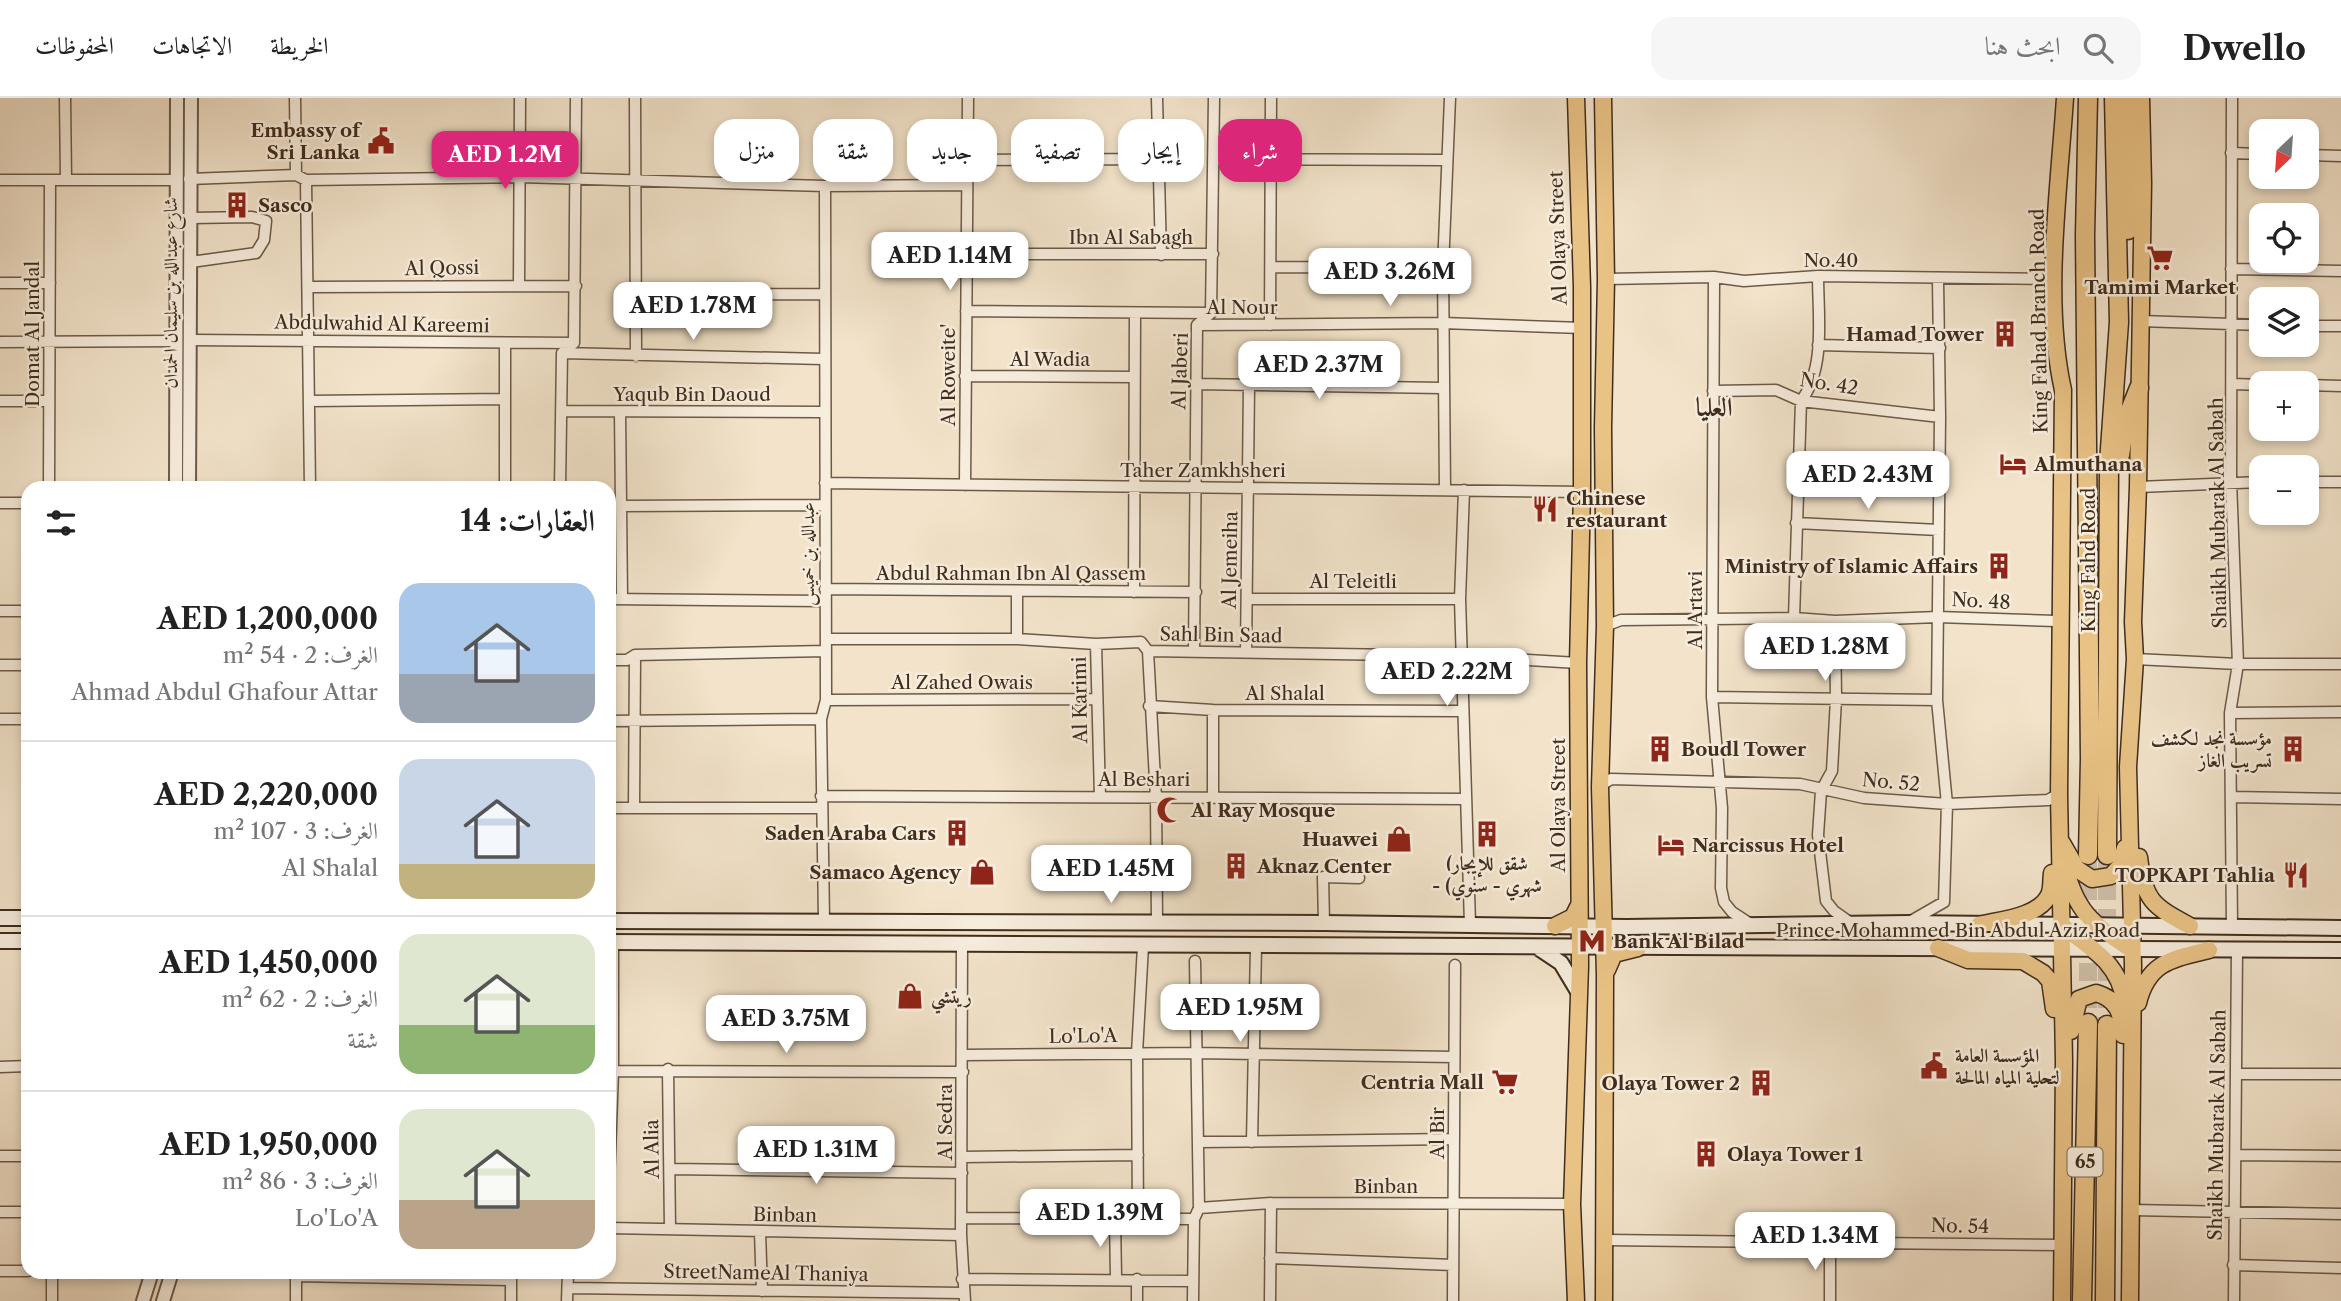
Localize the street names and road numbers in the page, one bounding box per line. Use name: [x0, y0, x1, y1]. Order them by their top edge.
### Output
street label: Al Olaya Street: [1544, 170, 1572, 307]
street label: شارع عبدالله بن سليمان الحمدان: [159, 197, 186, 389]
street label: King Fahad Branch Road: [2026, 208, 2052, 434]
street label: Ibn Al Sabagh: [1069, 226, 1193, 249]
street label: No.40: [1804, 249, 1858, 272]
street label: Al Qossi: [404, 256, 480, 280]
street label: Domat Al Jandal: [21, 261, 44, 407]
street label: Al Nour: [1205, 296, 1278, 319]
street label: Abdulwahid Al Kareemi: [273, 311, 490, 337]
street label: Al Roweite': [937, 324, 960, 427]
street label: Al Jaberi: [1167, 332, 1193, 411]
street label: Al Wadia: [1009, 348, 1090, 371]
street label: No. 42: [1798, 368, 1860, 400]
street label: Yaqub Bin Daoud: [612, 383, 771, 406]
street label: Shaikh Mubarak Al Sabah: [2204, 397, 2232, 629]
street label: Taher Zamkhsheri: [1120, 459, 1286, 482]
street label: King Fahd Road: [2077, 487, 2100, 632]
street label: عبدالله بن خميس: [796, 502, 820, 606]
street label: Al Jemeiha: [1218, 511, 1242, 610]
street label: Abdul Rahman Ibn Al Qassem: [875, 562, 1146, 585]
street label: Al Teleitli: [1308, 570, 1397, 593]
street label: Al Artavi: [1684, 571, 1707, 650]
street label: No. 48: [1951, 588, 2011, 614]
street label: Sahl Bin Saad: [1159, 622, 1283, 648]
street label: Al Karimi: [1068, 656, 1092, 745]
street label: Al Zahed Owais: [890, 671, 1033, 694]
street label: Al Shalal: [1244, 682, 1325, 705]
street label: Al Olaya Street: [1547, 738, 1570, 873]
street label: Al Beshari: [1097, 768, 1191, 791]
street label: No. 52: [1861, 768, 1921, 796]
street label: Prince Mohammed Bin Abdul Aziz Road: [1776, 919, 2141, 942]
street label: Shaikh Mubarak Al Sabah: [2203, 1009, 2231, 1241]
street label: Lo'Lo'A: [1048, 1024, 1118, 1048]
street label: Al Sedra: [934, 1084, 957, 1161]
street label: Al Bir: [1426, 1107, 1449, 1160]
street label: Al Alia: [640, 1119, 664, 1180]
road number: 65: [2068, 1148, 2102, 1176]
street label: Binban: [1354, 1175, 1418, 1198]
street label: Binban: [753, 1203, 817, 1227]
street label: No. 54: [1931, 1214, 1989, 1238]
street label: StreetNameAl Thaniya: [663, 1260, 869, 1286]

